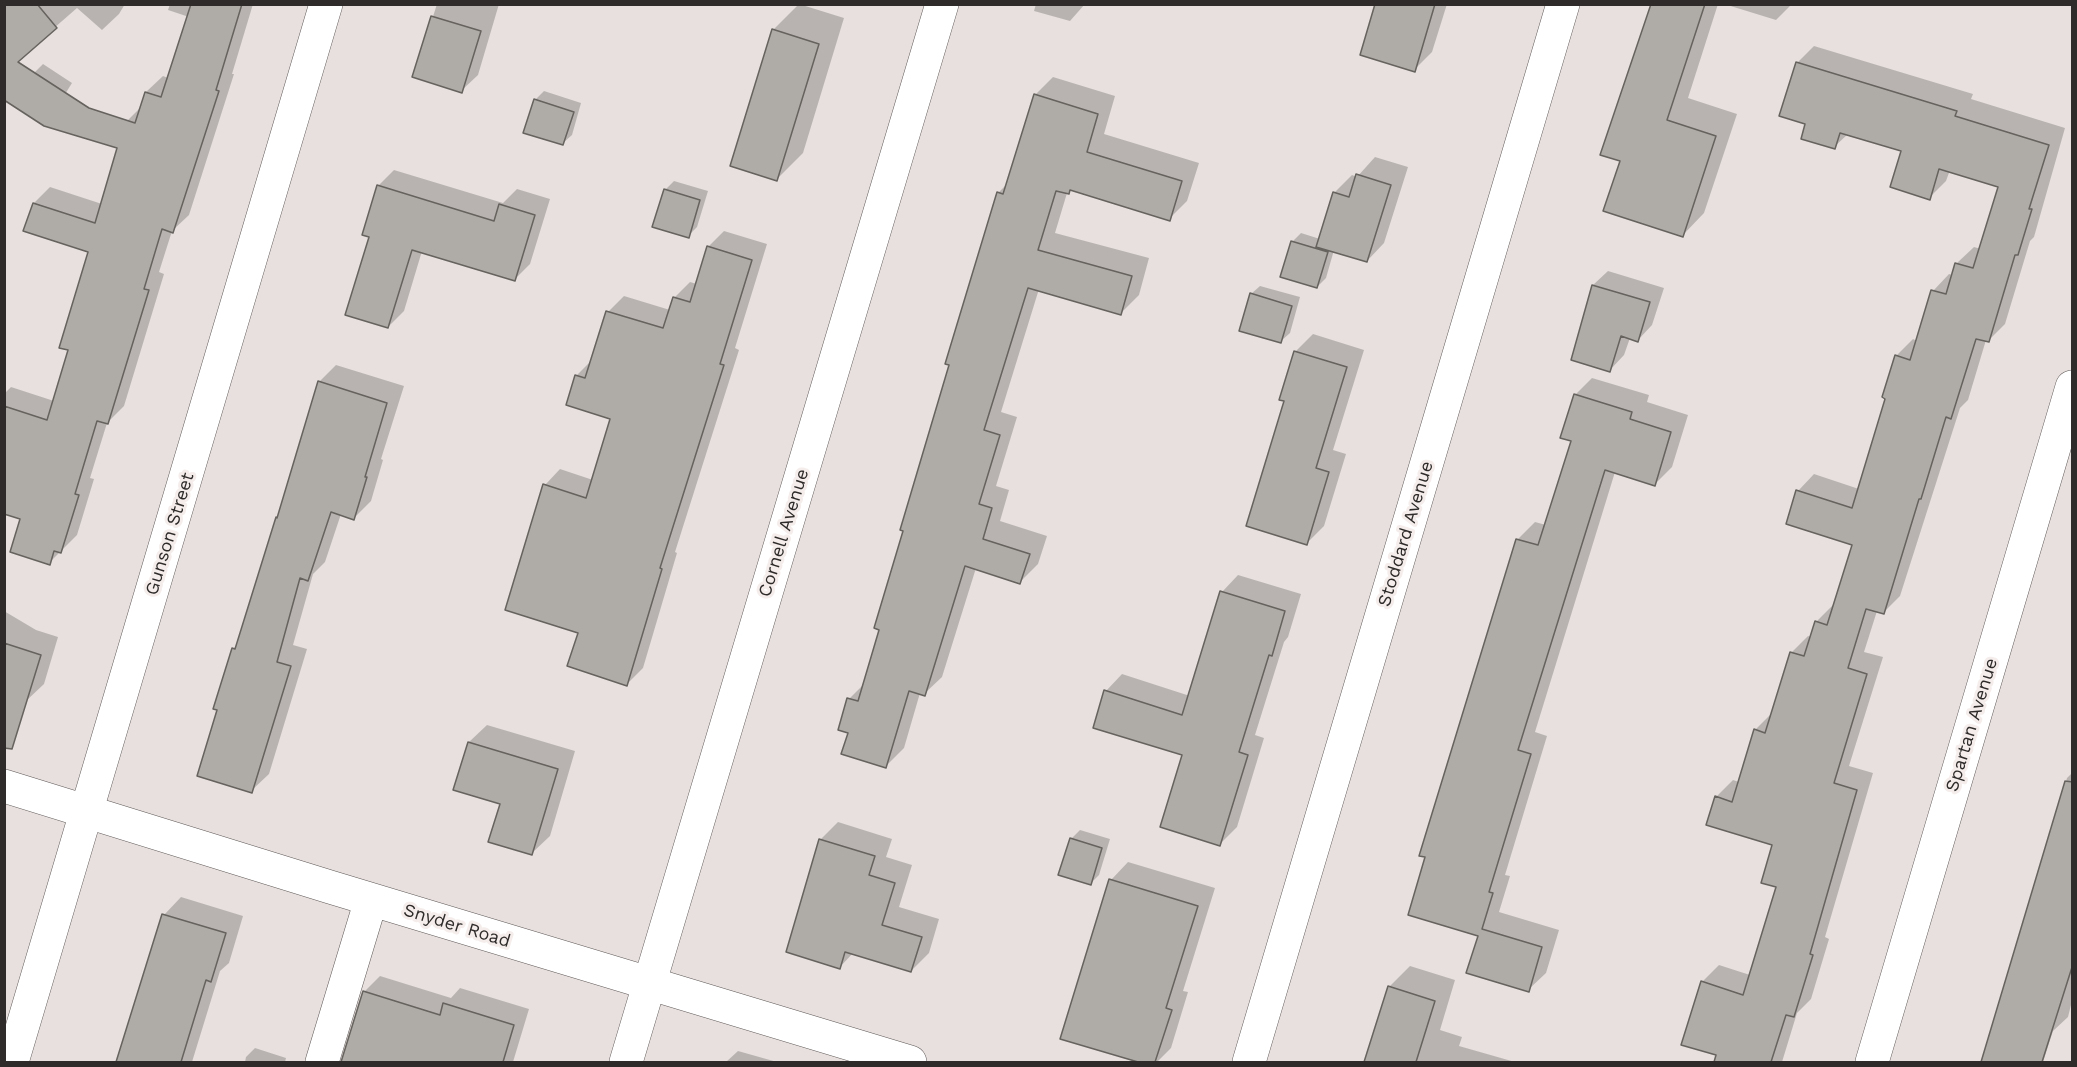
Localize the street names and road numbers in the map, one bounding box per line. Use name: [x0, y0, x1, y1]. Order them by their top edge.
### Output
street label: Stoddard Avenue: [1374, 459, 1438, 609]
street label: Cornell Avenue: [754, 466, 814, 600]
street label: Gunson Street: [141, 470, 199, 598]
street label: Spartan Avenue: [1941, 656, 2003, 794]
street label: Snyder Road: [401, 899, 513, 953]

